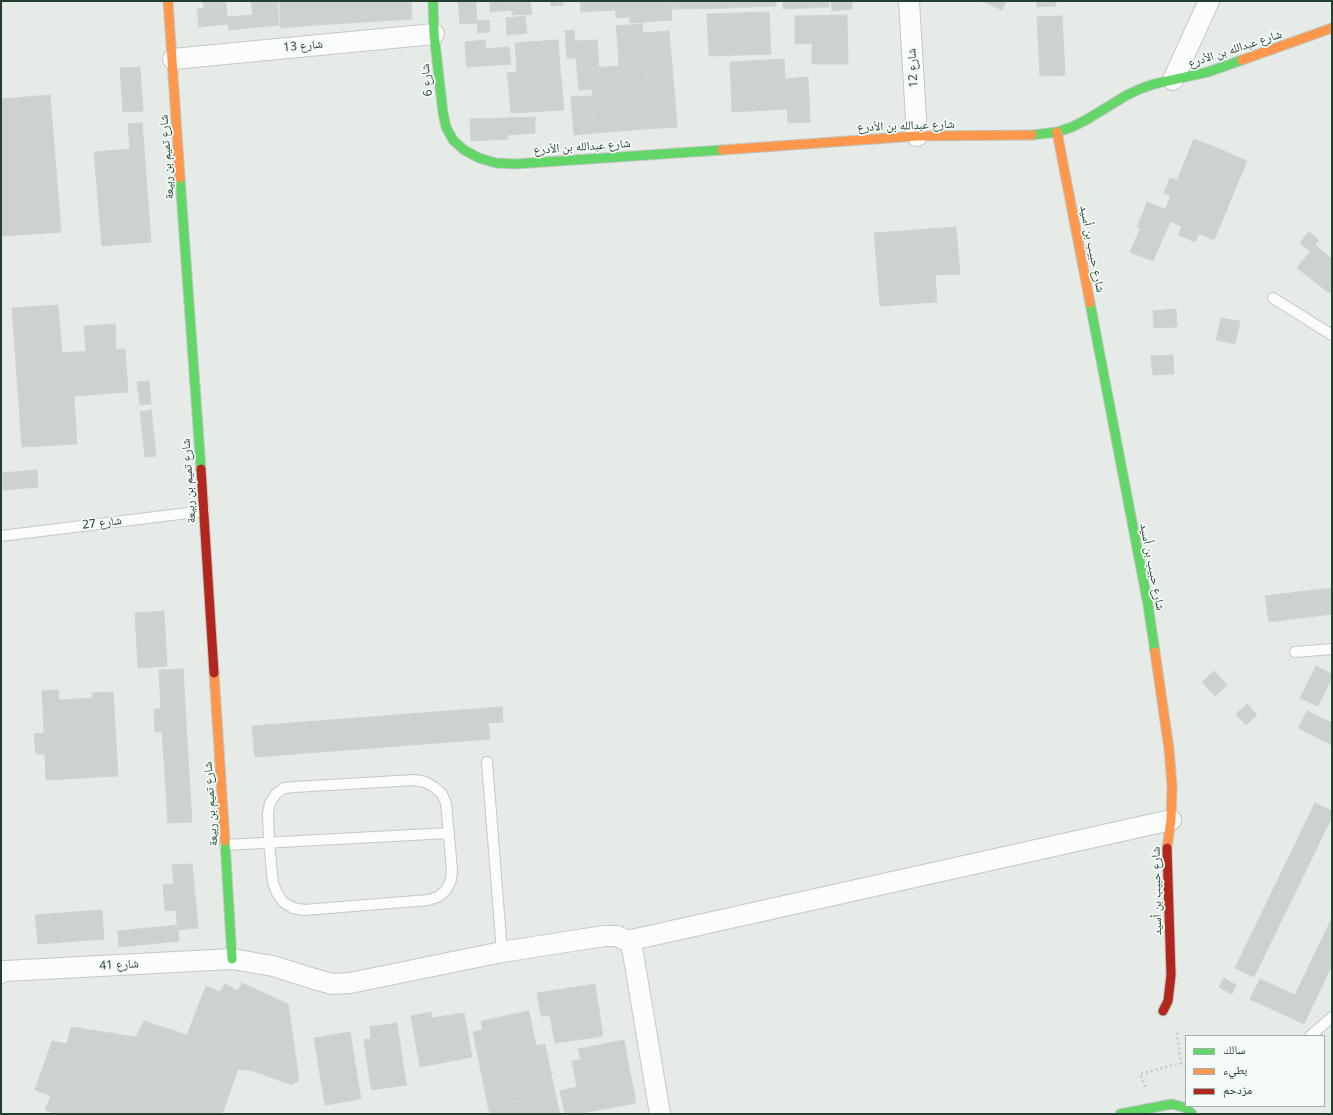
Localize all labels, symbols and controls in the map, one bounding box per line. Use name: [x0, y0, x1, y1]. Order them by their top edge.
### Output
street label: شارع عبدالله بن الأدرع: [1186, 27, 1284, 71]
street label: شارع 13: [283, 37, 323, 55]
street label: شارع 12: [905, 48, 921, 88]
street label: شارع 6: [418, 63, 436, 97]
street label: شارع تميم بن ربيعة: [157, 114, 177, 200]
street label: شارع عبدالله بن الأدرع: [857, 117, 955, 135]
street label: شارع عبدالله بن الأدرع: [533, 136, 631, 158]
street label: شارع حبيب بن أسيد: [1076, 204, 1108, 294]
street label: شارع تميم بن ربيعة: [179, 438, 199, 524]
street label: شارع 27: [81, 513, 123, 533]
street label: شارع حبيب بن أسيد: [1136, 522, 1168, 612]
street label: شارع تميم بن ربيعة: [201, 761, 221, 847]
street label: شارع حبيب بن أسيد: [1149, 847, 1165, 935]
street label: شارع 41: [99, 957, 139, 973]
legend: [1185, 1035, 1325, 1107]
text: سالك: [1223, 1041, 1245, 1058]
text: بطيء: [1223, 1061, 1247, 1078]
text: مزدحم: [1223, 1081, 1252, 1098]

